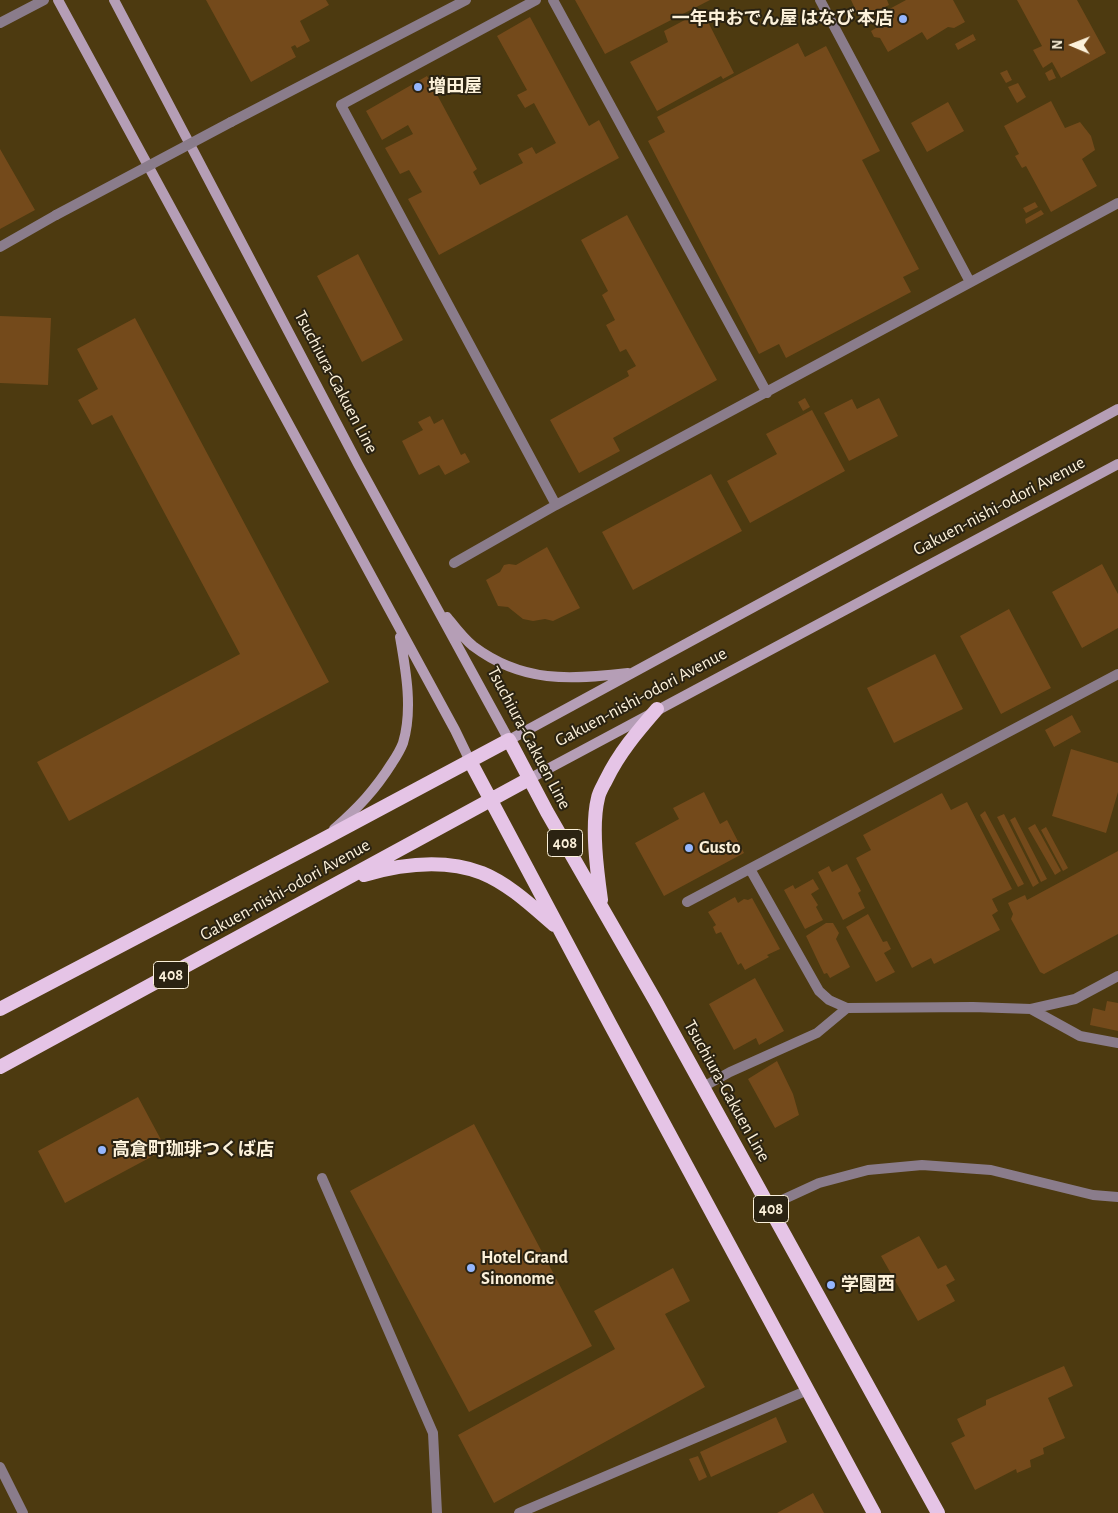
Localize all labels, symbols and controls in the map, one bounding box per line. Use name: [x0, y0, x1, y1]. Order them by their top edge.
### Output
place label: 一年中おでん屋 はなび 本店: [672, 8, 893, 30]
marker: 一年中おでん屋 はなび 本店: [897, 13, 909, 25]
north arrow: [1048, 20, 1098, 70]
text: N: [1051, 40, 1065, 50]
place label: 増田屋: [428, 76, 482, 98]
marker: 増田屋: [412, 81, 424, 93]
street label: Tsuchiura-Gakuen Line: [289, 307, 383, 457]
street label: Gakuen-nishi-odori Avenue: [909, 452, 1089, 560]
street label: Gakuen-nishi-odori Avenue: [551, 643, 731, 751]
street label: Tsuchiura-Gakuen Line: [482, 663, 576, 813]
road number: 408: [548, 830, 582, 856]
street label: Gakuen-nishi-odori Avenue: [196, 834, 374, 946]
place label: Gusto: [699, 837, 741, 859]
marker: Gusto: [683, 842, 695, 854]
road number: 408: [154, 962, 188, 988]
street label: Tsuchiura-Gakuen Line: [679, 1016, 775, 1166]
place label: 高倉町珈琲つくば店: [112, 1139, 274, 1161]
marker: 高倉町珈琲つくば店: [96, 1144, 108, 1156]
road number: 408: [754, 1196, 788, 1222]
place label: Hotel Grand Sinonome: [481, 1247, 568, 1290]
marker: Hotel Grand Sinonome: [465, 1262, 477, 1274]
place label: 学園西: [841, 1274, 895, 1296]
marker: 学園西: [825, 1279, 837, 1291]

